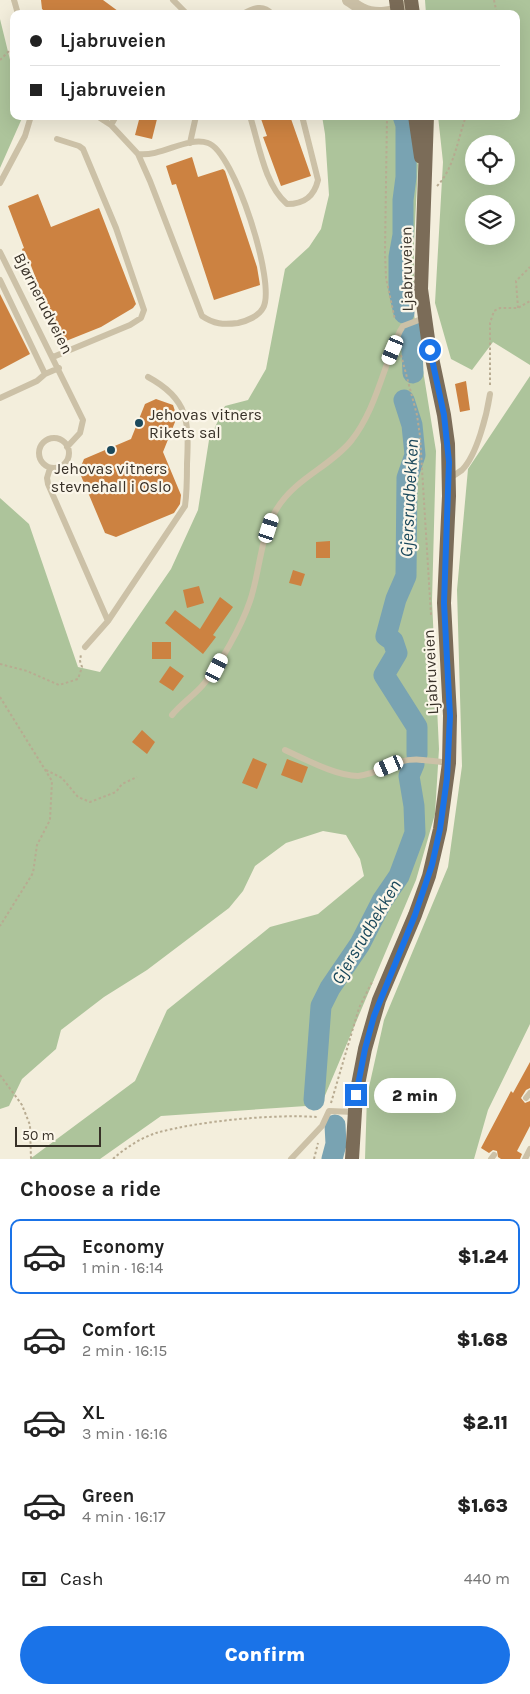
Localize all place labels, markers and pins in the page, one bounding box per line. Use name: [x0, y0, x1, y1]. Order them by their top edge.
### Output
place label: Jehovas vitners Rikets sal: [149, 405, 262, 442]
marker: Jehovas vitners Rikets sal: [133, 417, 145, 429]
marker: Jehovas vitners stevnehall i Oslo: [105, 444, 117, 456]
place label: Jehovas vitners stevnehall i Oslo: [51, 459, 171, 496]

